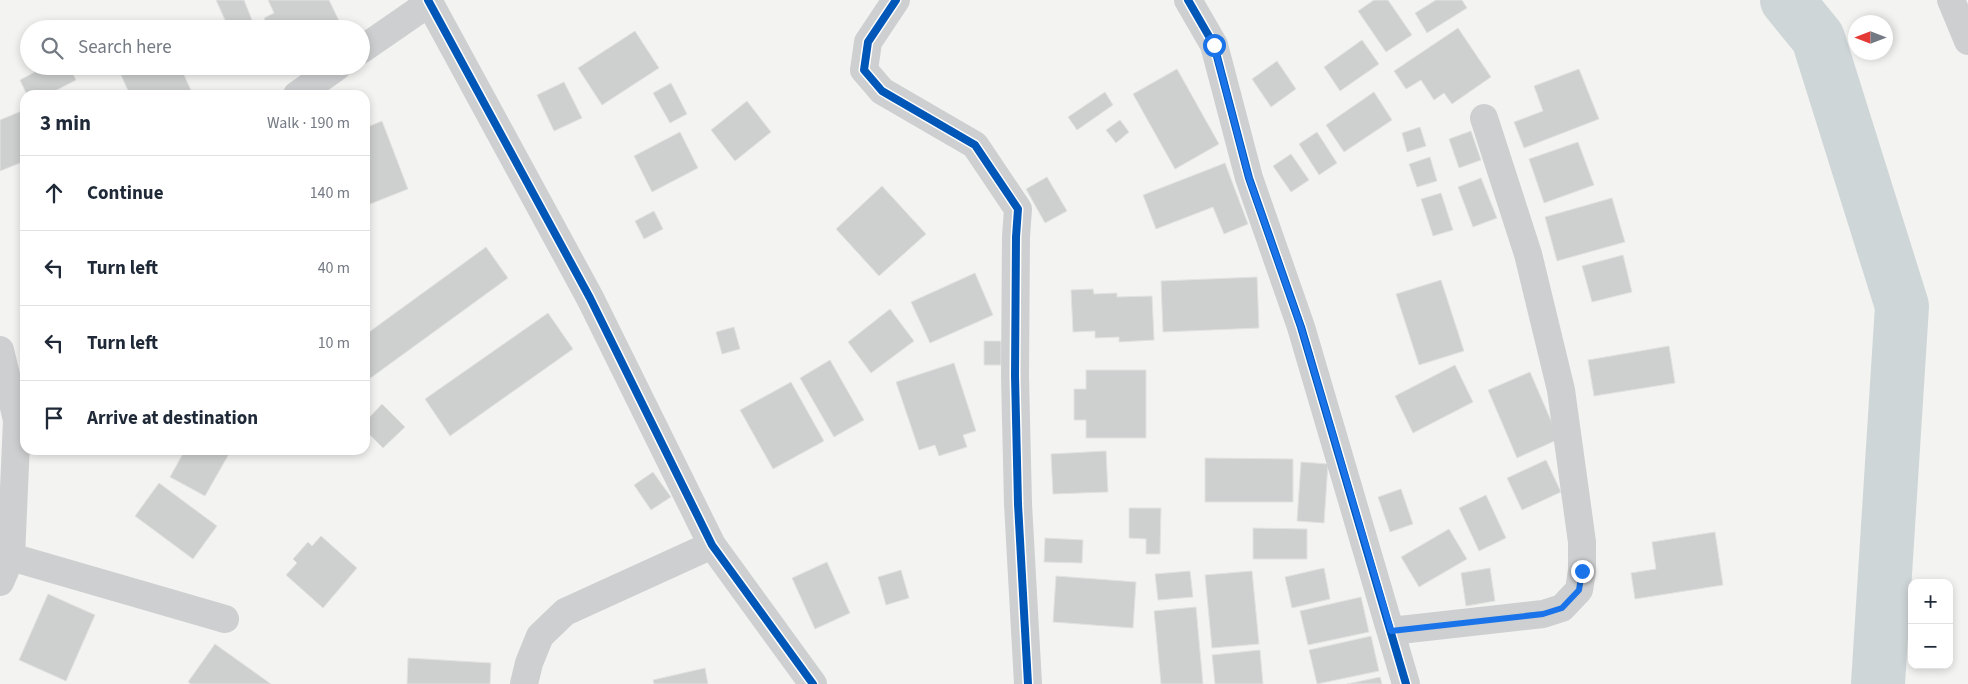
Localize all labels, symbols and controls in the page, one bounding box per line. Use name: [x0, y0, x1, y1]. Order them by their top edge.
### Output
north arrow: [1848, 15, 1893, 60]
search box: [20, 20, 370, 75]
icon: search: [38, 34, 66, 62]
text: Search here: [78, 34, 172, 61]
route start: [1203, 34, 1226, 57]
text: 3 min: [40, 108, 91, 138]
text: Walk · 190 m: [267, 112, 350, 134]
icon: ahead: [40, 179, 68, 207]
text: Continue: [87, 180, 164, 207]
text: 140 m: [310, 182, 350, 204]
icon: left: [40, 254, 68, 282]
text: Turn left: [87, 255, 158, 282]
text: 40 m: [318, 257, 350, 279]
icon: left: [40, 329, 68, 357]
text: Turn left: [87, 330, 158, 357]
text: 10 m: [318, 332, 350, 354]
icon: arrive: [40, 404, 68, 432]
text: Arrive at destination: [87, 405, 258, 432]
route end: [1571, 560, 1594, 583]
map controls: [1908, 579, 1953, 669]
button: +: [1908, 579, 1953, 624]
button: −: [1908, 624, 1953, 669]

